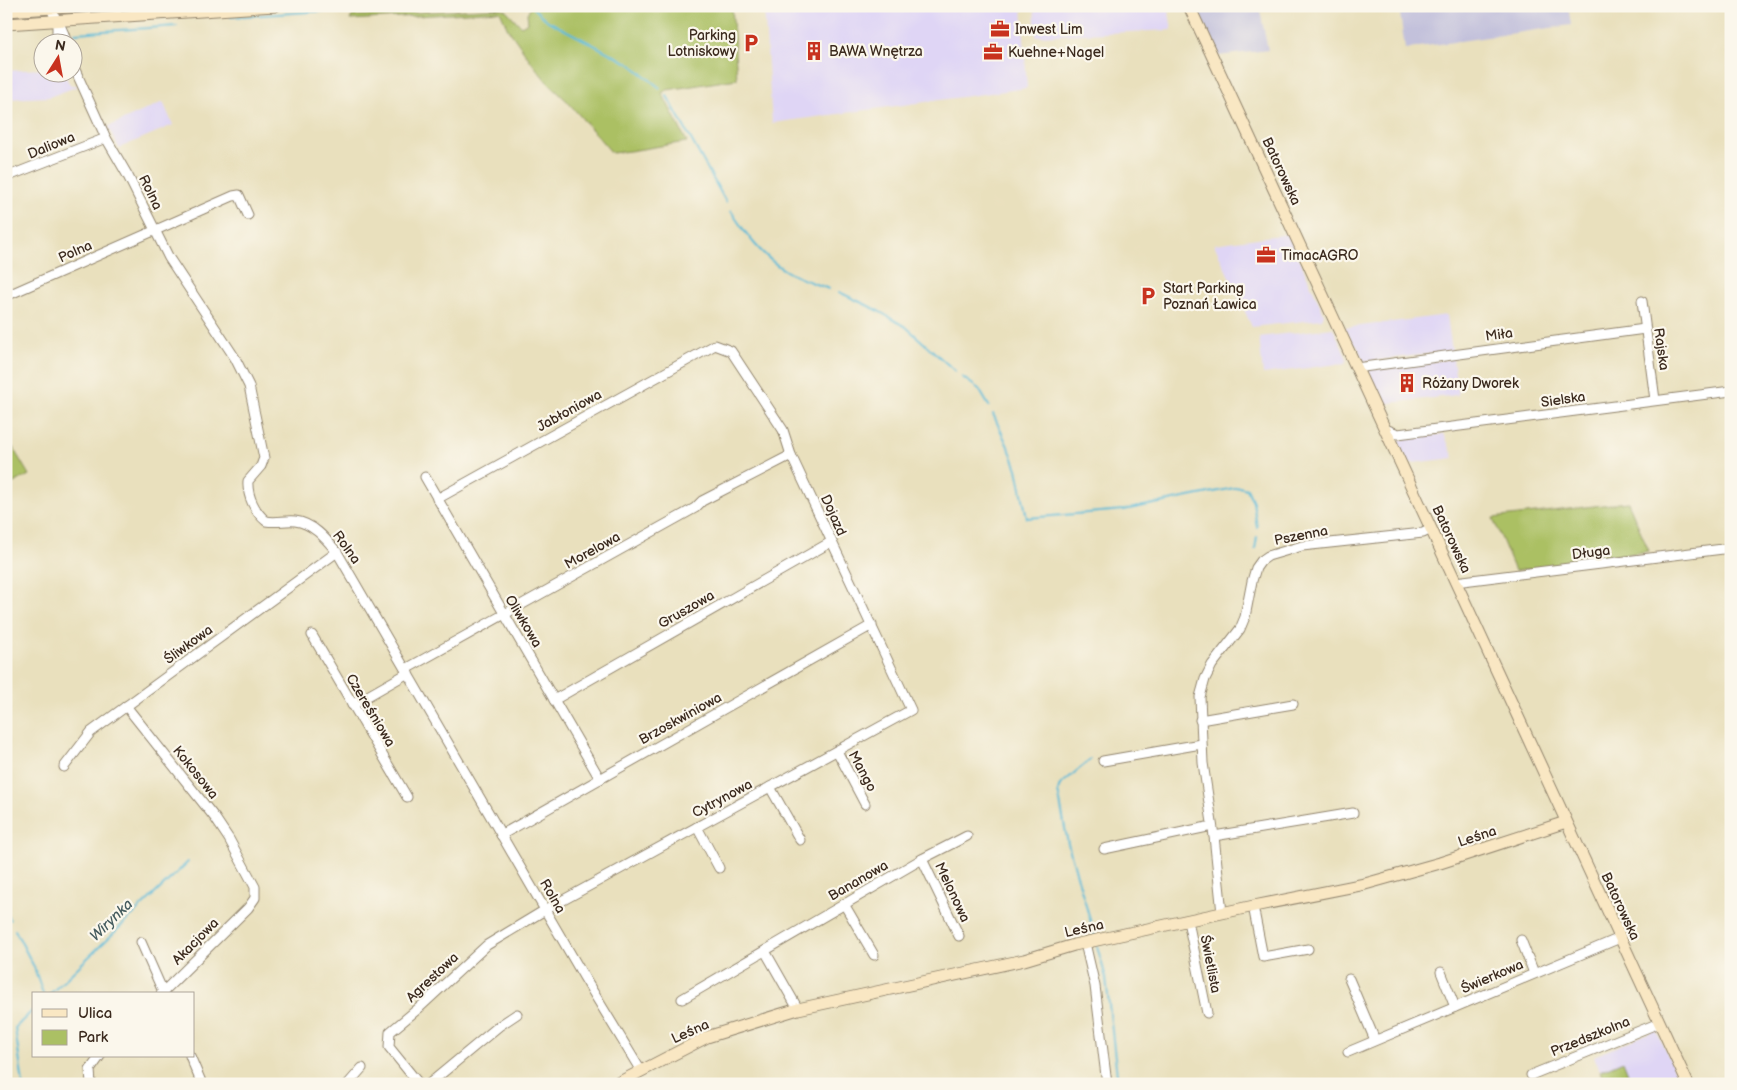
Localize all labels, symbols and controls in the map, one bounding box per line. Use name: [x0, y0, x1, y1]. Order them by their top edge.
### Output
office icon: Inwest Lim: [989, 18, 1011, 40]
place label: Inwest Lim: [1015, 21, 1083, 38]
place label: Parking Lotniskowy: [668, 27, 737, 60]
north arrow: [32, 32, 82, 82]
parking icon: Parking Lotniskowy: [740, 32, 762, 54]
text: N: [54, 36, 67, 55]
building icon: BAWA Wnętrza: [803, 40, 825, 62]
office icon: Kuehne+Nagel: [982, 41, 1004, 63]
place label: BAWA Wnętrza: [829, 43, 923, 60]
place label: Kuehne+Nagel: [1008, 44, 1104, 61]
street label: Daliowa: [25, 128, 77, 163]
street label: Batorowska: [1258, 135, 1305, 208]
street label: Rolna: [135, 172, 166, 213]
street label: Polna: [56, 237, 95, 266]
office icon: TimacAGRO: [1255, 244, 1277, 266]
place label: TimacAGRO: [1281, 247, 1359, 264]
place label: Start Parking Poznań Ławica: [1163, 280, 1257, 313]
parking icon: Start Parking Poznań Ławica: [1137, 285, 1159, 307]
street label: Miła: [1484, 324, 1514, 345]
street label: Rajska: [1650, 327, 1673, 371]
building icon: Różany Dworek: [1396, 372, 1418, 394]
place label: Różany Dworek: [1422, 375, 1519, 392]
street label: Jabłoniowa: [534, 386, 605, 435]
street label: Sielska: [1540, 388, 1586, 411]
street label: Dojazd: [817, 492, 850, 539]
street label: Batorowska: [1428, 503, 1475, 576]
street label: Pszenna: [1273, 522, 1329, 549]
street label: Rolna: [329, 527, 364, 567]
street label: Morelowa: [561, 528, 623, 573]
street label: Długa: [1571, 542, 1611, 563]
street label: Gruszowa: [655, 587, 717, 632]
street label: Oliwkowa: [501, 592, 546, 651]
street label: Śliwkowa: [160, 620, 216, 668]
street label: Czereśniowa: [342, 671, 399, 750]
street label: Brzoskwiniowa: [636, 689, 725, 748]
street label: Kokosowa: [169, 742, 222, 802]
street label: Mango: [845, 748, 880, 795]
street label: Cytrynowa: [689, 775, 755, 821]
street label: Leśna: [1456, 822, 1499, 851]
street label: Bananowa: [825, 856, 891, 904]
street label: Melonowa: [931, 859, 974, 925]
street label: Batorowska: [1597, 870, 1644, 943]
street label: Rolna: [536, 876, 569, 917]
water label: Wirynka: [86, 895, 137, 946]
street label: Akacjowa: [168, 914, 222, 968]
street label: Leśna: [1063, 916, 1105, 941]
street label: Świetlista: [1197, 933, 1225, 995]
street label: Agrestowa: [403, 949, 462, 1006]
street label: Świerkowa: [1458, 955, 1526, 997]
legend: [32, 992, 195, 1058]
text: Ulica: [78, 1004, 112, 1023]
street label: Przedszkolna: [1548, 1013, 1632, 1060]
street label: Leśna: [669, 1016, 712, 1047]
text: Park: [78, 1028, 109, 1047]

